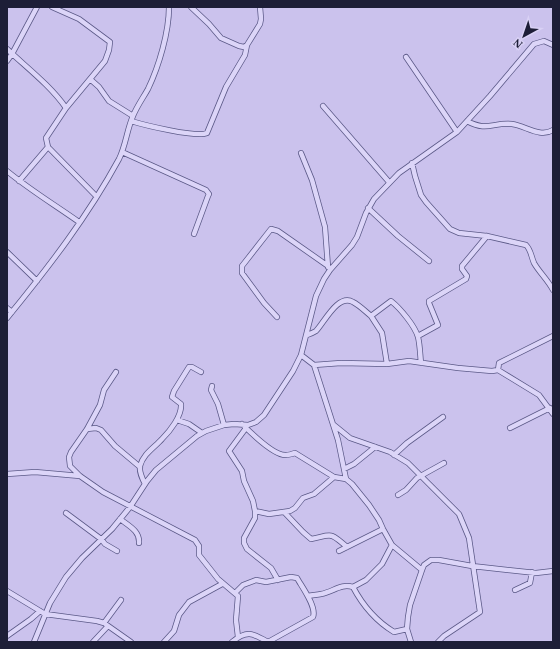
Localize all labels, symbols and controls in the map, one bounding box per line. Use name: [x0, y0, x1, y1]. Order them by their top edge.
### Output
north arrow: [504, 16, 544, 56]
text: N: [511, 36, 524, 51]

